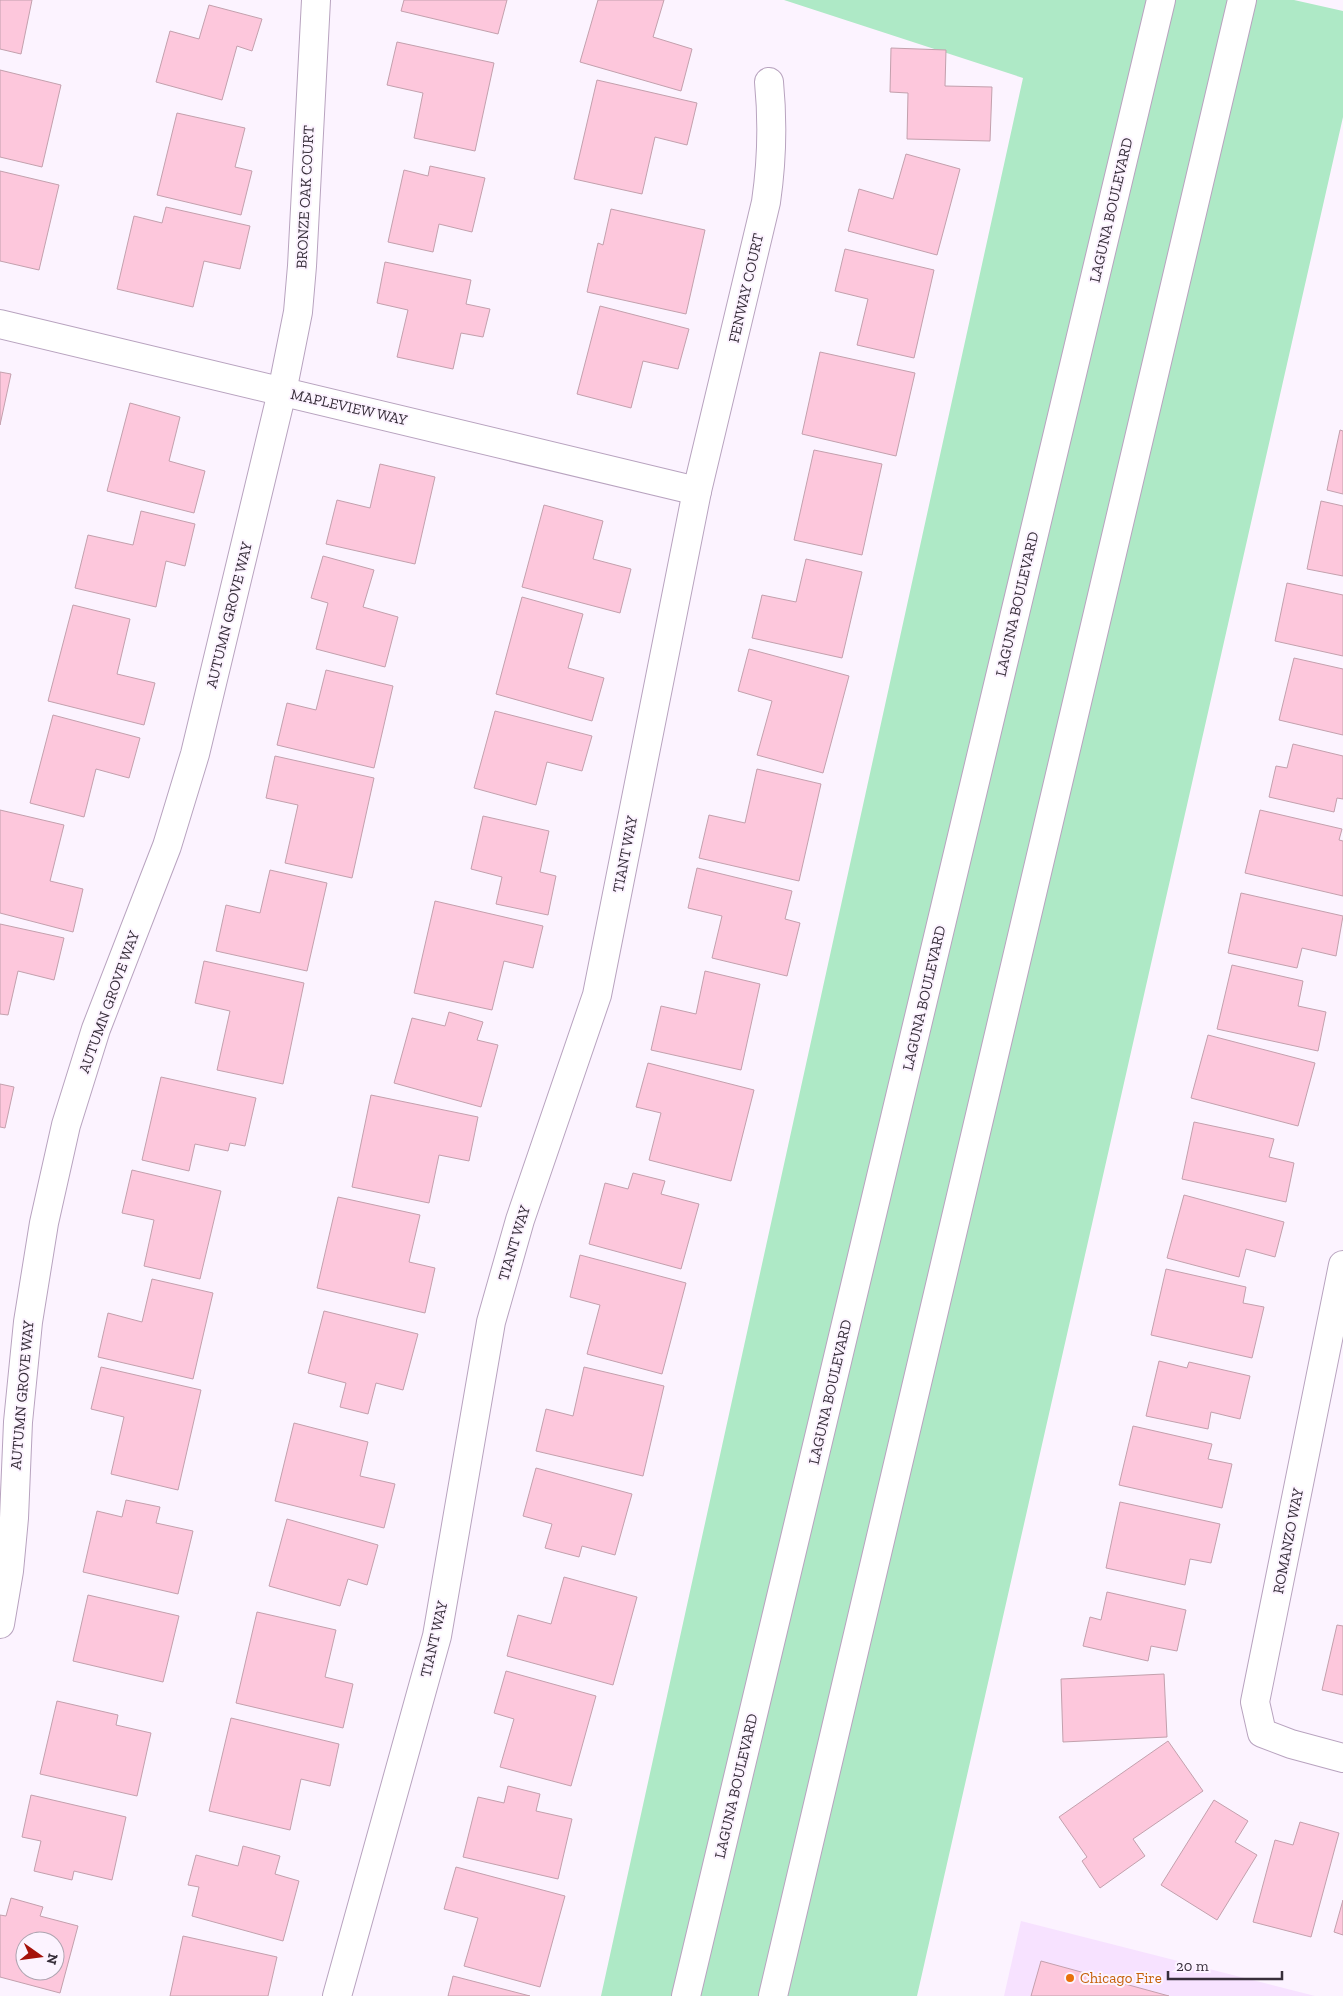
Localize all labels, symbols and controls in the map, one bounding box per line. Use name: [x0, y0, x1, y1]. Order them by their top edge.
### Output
street label: BRONZE OAK COURT: [292, 125, 318, 269]
street label: LAGUNA BOULEVARD: [1086, 136, 1136, 284]
street label: FENWAY COURT: [725, 232, 767, 344]
street label: MAPLEVIEW WAY: [289, 385, 410, 429]
street label: LAGUNA BOULEVARD: [992, 530, 1042, 678]
street label: AUTUMN GROVE WAY: [202, 539, 256, 690]
street label: TIANT WAY: [609, 813, 641, 894]
street label: LAGUNA BOULEVARD: [899, 924, 949, 1072]
street label: AUTUMN GROVE WAY: [75, 928, 143, 1076]
street label: TIANT WAY: [494, 1202, 534, 1283]
street label: LAGUNA BOULEVARD: [805, 1318, 855, 1466]
street label: AUTUMN GROVE WAY: [6, 1319, 38, 1471]
street label: ROMANZO WAY: [1269, 1486, 1307, 1595]
street label: TIANT WAY: [416, 1598, 452, 1679]
street label: LAGUNA BOULEVARD: [711, 1712, 761, 1860]
north arrow: [15, 1931, 65, 1981]
scale bar: [1168, 1948, 1282, 1980]
text: N: [43, 1952, 62, 1967]
text: 20 m: [1176, 1957, 1209, 1975]
place label: Chicago Fire: [1080, 1969, 1162, 1987]
marker: Chicago Fire: [1064, 1972, 1076, 1984]

